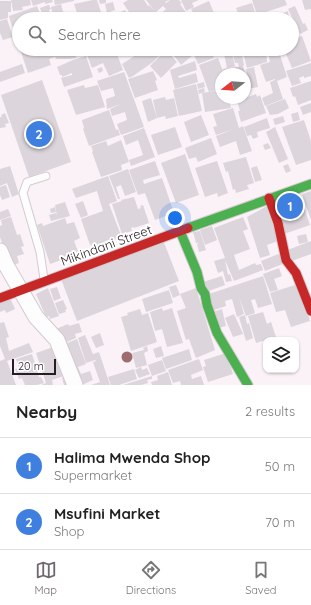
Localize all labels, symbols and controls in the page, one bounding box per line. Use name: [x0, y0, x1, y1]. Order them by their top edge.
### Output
search box: [12, 12, 299, 56]
icon: search: [26, 23, 48, 45]
text: Search here: [58, 25, 141, 44]
north arrow: [215, 68, 251, 104]
pin: 2: [26, 119, 52, 149]
pin: 1: [277, 191, 303, 221]
your location: [165, 208, 185, 228]
street label: Mikindani Street: [58, 221, 154, 269]
map controls: [263, 337, 299, 373]
button: layers: [263, 337, 299, 373]
scale bar: [12, 357, 56, 376]
text: 20 m: [18, 359, 44, 373]
text: Nearby: [16, 401, 77, 422]
text: 2 results: [245, 403, 295, 419]
text: Halima Mwenda Shop: [54, 448, 210, 467]
text: 1: [26, 458, 32, 474]
text: 50 m: [265, 458, 295, 474]
text: Supermarket: [54, 467, 132, 483]
text: Msufini Market: [54, 504, 161, 523]
text: 2: [25, 514, 33, 530]
text: 70 m: [265, 514, 295, 530]
text: Shop: [54, 523, 84, 539]
tab: Map: [34, 559, 57, 597]
tab: Directions: [126, 559, 176, 597]
tab: Saved: [245, 559, 277, 597]

